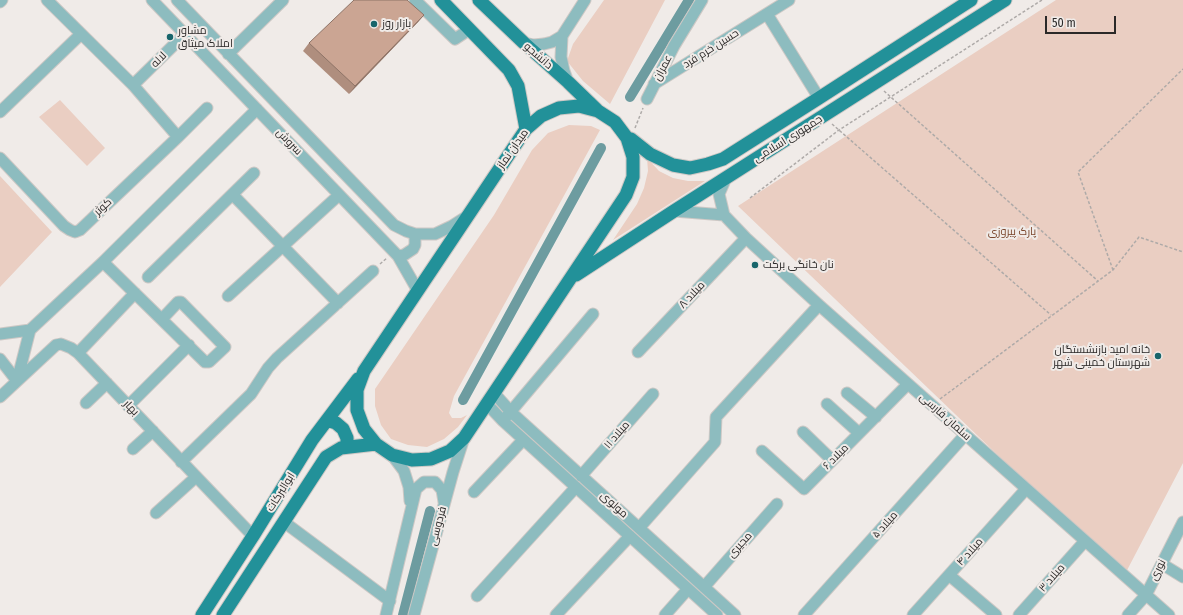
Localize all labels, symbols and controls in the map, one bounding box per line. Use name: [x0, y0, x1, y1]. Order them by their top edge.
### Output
scale bar: [1047, 8, 1118, 34]
text: 50 m: [1052, 16, 1076, 30]
place label: بازار روز: [382, 17, 411, 31]
marker: بازار روز: [369, 19, 379, 29]
place label: مشاور املاک میثاق: [178, 24, 233, 50]
street label: حسین خرم فرد: [681, 27, 741, 71]
marker: مشاور املاک میثاق: [165, 32, 175, 42]
street label: دانشجو: [521, 40, 555, 72]
street label: لاله: [149, 50, 169, 70]
street label: عمران: [651, 53, 675, 83]
street label: جمهوری اسلامی: [751, 113, 825, 165]
street label: سروش: [273, 126, 305, 158]
street label: میدان نماز: [495, 127, 531, 171]
street label: کوثر: [91, 196, 115, 218]
park label: پارک پیروزی: [988, 225, 1036, 239]
place label: نان خانگی برکت: [763, 258, 834, 272]
marker: نان خانگی برکت: [750, 260, 760, 270]
street label: میلاد ۸: [676, 279, 708, 311]
place label: خانه امید بازنشستگان شهرستان خمینی شهر: [1053, 343, 1150, 369]
marker: خانه امید بازنشستگان شهرستان خمینی شهر: [1153, 351, 1163, 361]
street label: سلمان فارسی: [917, 390, 973, 444]
street label: بهار: [121, 398, 141, 418]
street label: میلاد ۱۱: [601, 418, 633, 452]
street label: میلاد ۶: [820, 441, 852, 473]
street label: ابوالبرکات: [264, 470, 298, 514]
street label: مولوی: [597, 489, 631, 521]
street label: فردوسی: [426, 505, 450, 547]
street label: میلاد ۵: [870, 509, 900, 541]
street label: مجیری: [725, 529, 755, 561]
street label: میلاد ۴: [954, 535, 986, 569]
street label: نوری: [1147, 557, 1169, 583]
street label: میلاد ۳: [1036, 561, 1068, 595]

